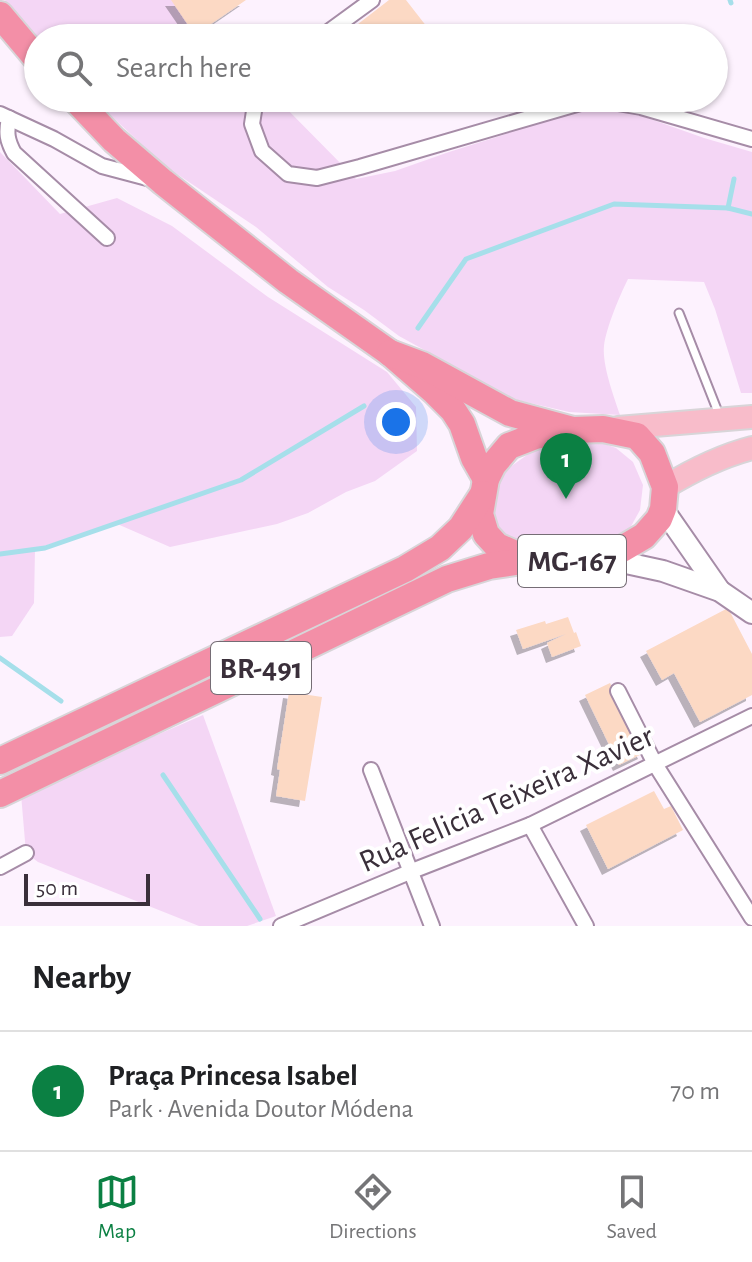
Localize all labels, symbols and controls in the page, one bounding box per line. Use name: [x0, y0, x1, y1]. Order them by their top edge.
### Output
search box: [24, 24, 728, 112]
icon: search: [52, 46, 96, 90]
text: Search here: [116, 53, 252, 83]
your location: [376, 402, 416, 442]
pin: 1: [540, 433, 592, 499]
road number: MG-167: [518, 535, 626, 587]
road number: BR-491: [211, 642, 311, 694]
street label: Rua Felicia Teixeira Xavier: [355, 719, 659, 878]
scale bar: [24, 870, 150, 906]
text: 50 m: [36, 877, 78, 899]
text: Nearby: [32, 961, 131, 995]
text: Praça Princesa Isabel: [108, 1061, 358, 1091]
text: 1: [53, 1078, 63, 1104]
text: 70 m: [670, 1078, 720, 1104]
text: Park · Avenida Doutor Módena: [108, 1096, 414, 1122]
tab: Map: [95, 1170, 139, 1244]
tab: Directions: [329, 1170, 417, 1244]
tab: Saved: [607, 1170, 657, 1244]

